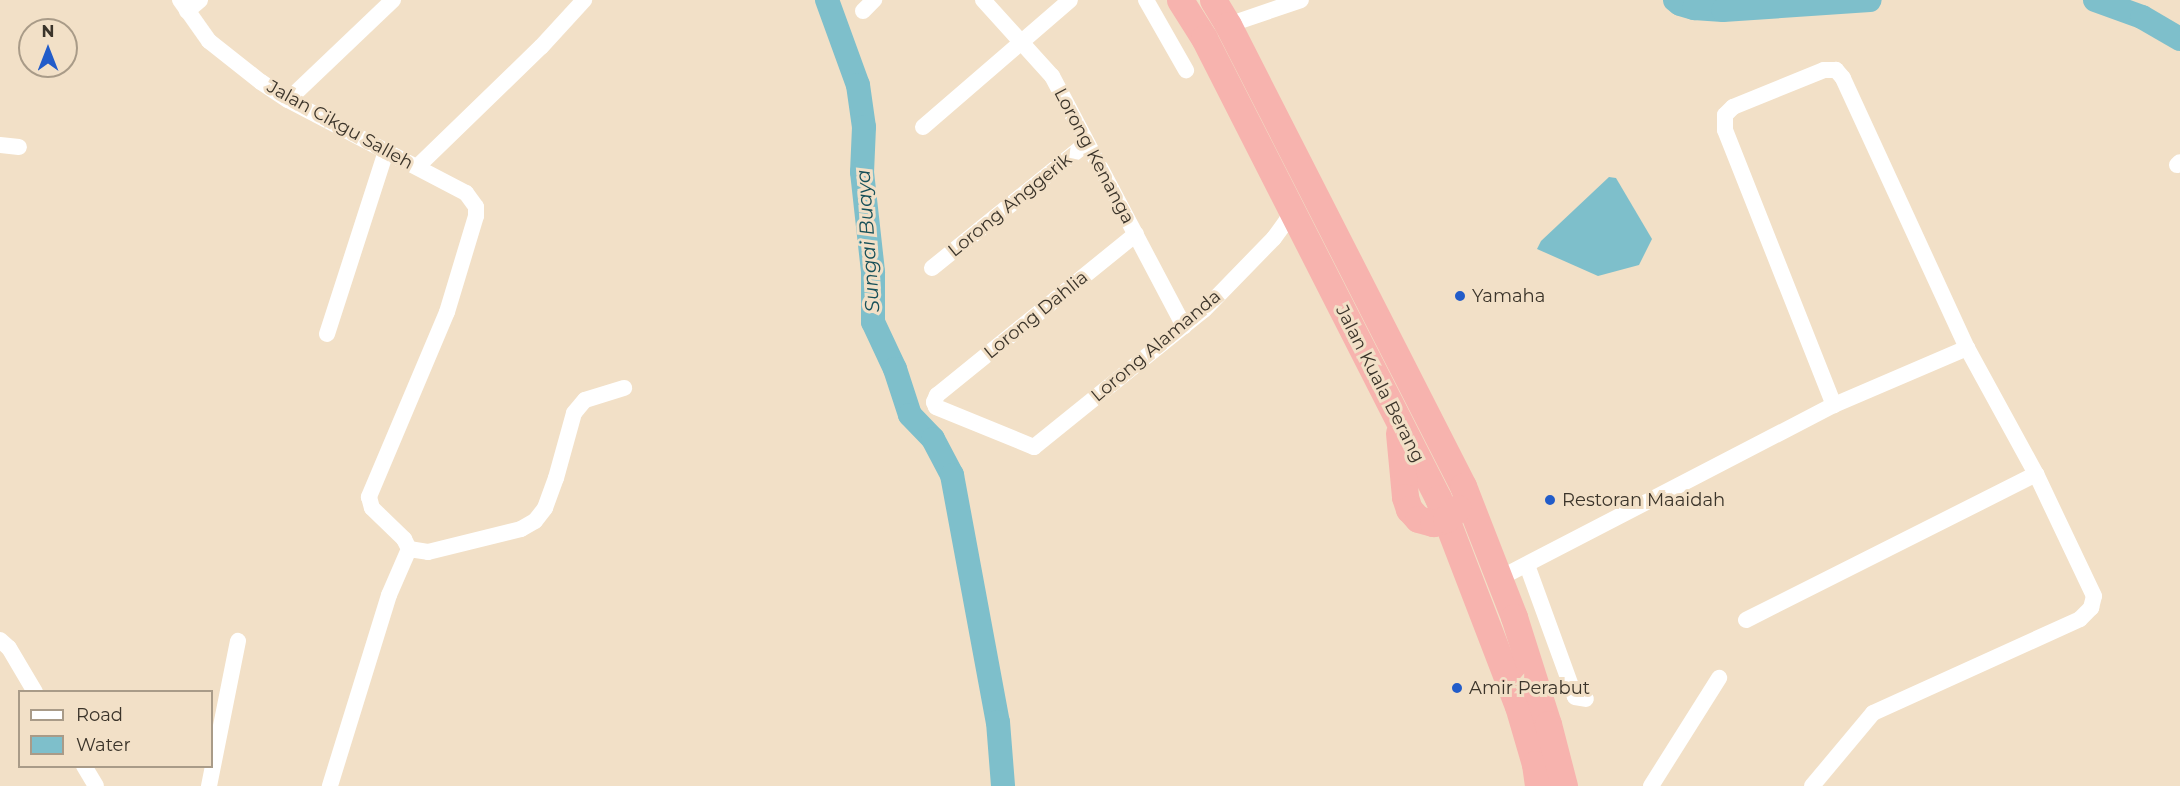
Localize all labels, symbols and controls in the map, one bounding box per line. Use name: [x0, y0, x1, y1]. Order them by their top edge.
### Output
north arrow: [18, 18, 78, 78]
text: N: [42, 22, 54, 41]
street label: Jalan Cikgu Salleh: [263, 76, 417, 174]
street label: Lorong Kenanga: [1049, 85, 1139, 227]
street label: Lorong Anggerik: [944, 149, 1076, 261]
water label: Sungai Buaya: [851, 169, 885, 313]
street label: Lorong Dahlia: [980, 267, 1092, 363]
place label: Yamaha: [1472, 285, 1545, 307]
street label: Lorong Alamanda: [1087, 286, 1225, 406]
marker: Yamaha: [1453, 289, 1467, 303]
street label: Jalan Kuala Berang: [1331, 302, 1429, 466]
place label: Restoran Maaidah: [1562, 489, 1725, 511]
marker: Restoran Maaidah: [1543, 493, 1557, 507]
place label: Amir Perabut: [1469, 677, 1590, 699]
marker: Amir Perabut: [1450, 681, 1464, 695]
legend: [18, 690, 213, 768]
text: Road: [76, 704, 123, 726]
text: Water: [76, 734, 131, 756]

